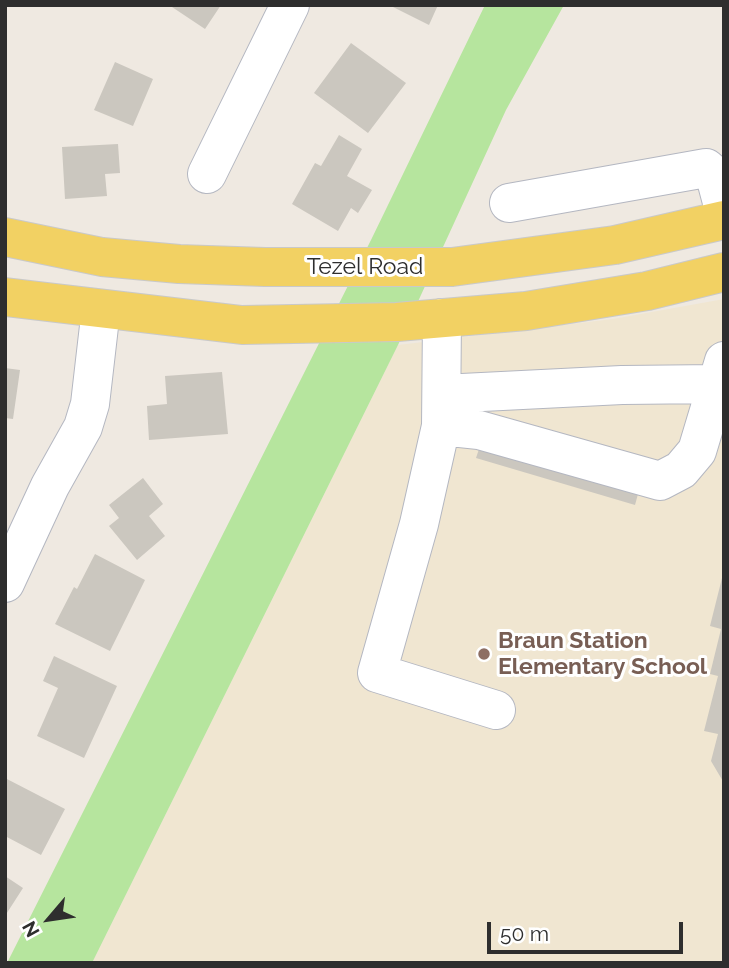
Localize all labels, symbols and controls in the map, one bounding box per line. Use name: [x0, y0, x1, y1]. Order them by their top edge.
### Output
street label: Tezel Road: [307, 253, 423, 281]
place label: Braun Station Elementary School: [498, 627, 707, 681]
marker: Braun Station Elementary School: [476, 646, 492, 662]
north arrow: [14, 884, 84, 954]
scale bar: [491, 908, 687, 952]
text: N: [17, 918, 44, 941]
text: 50 m: [500, 921, 549, 946]

